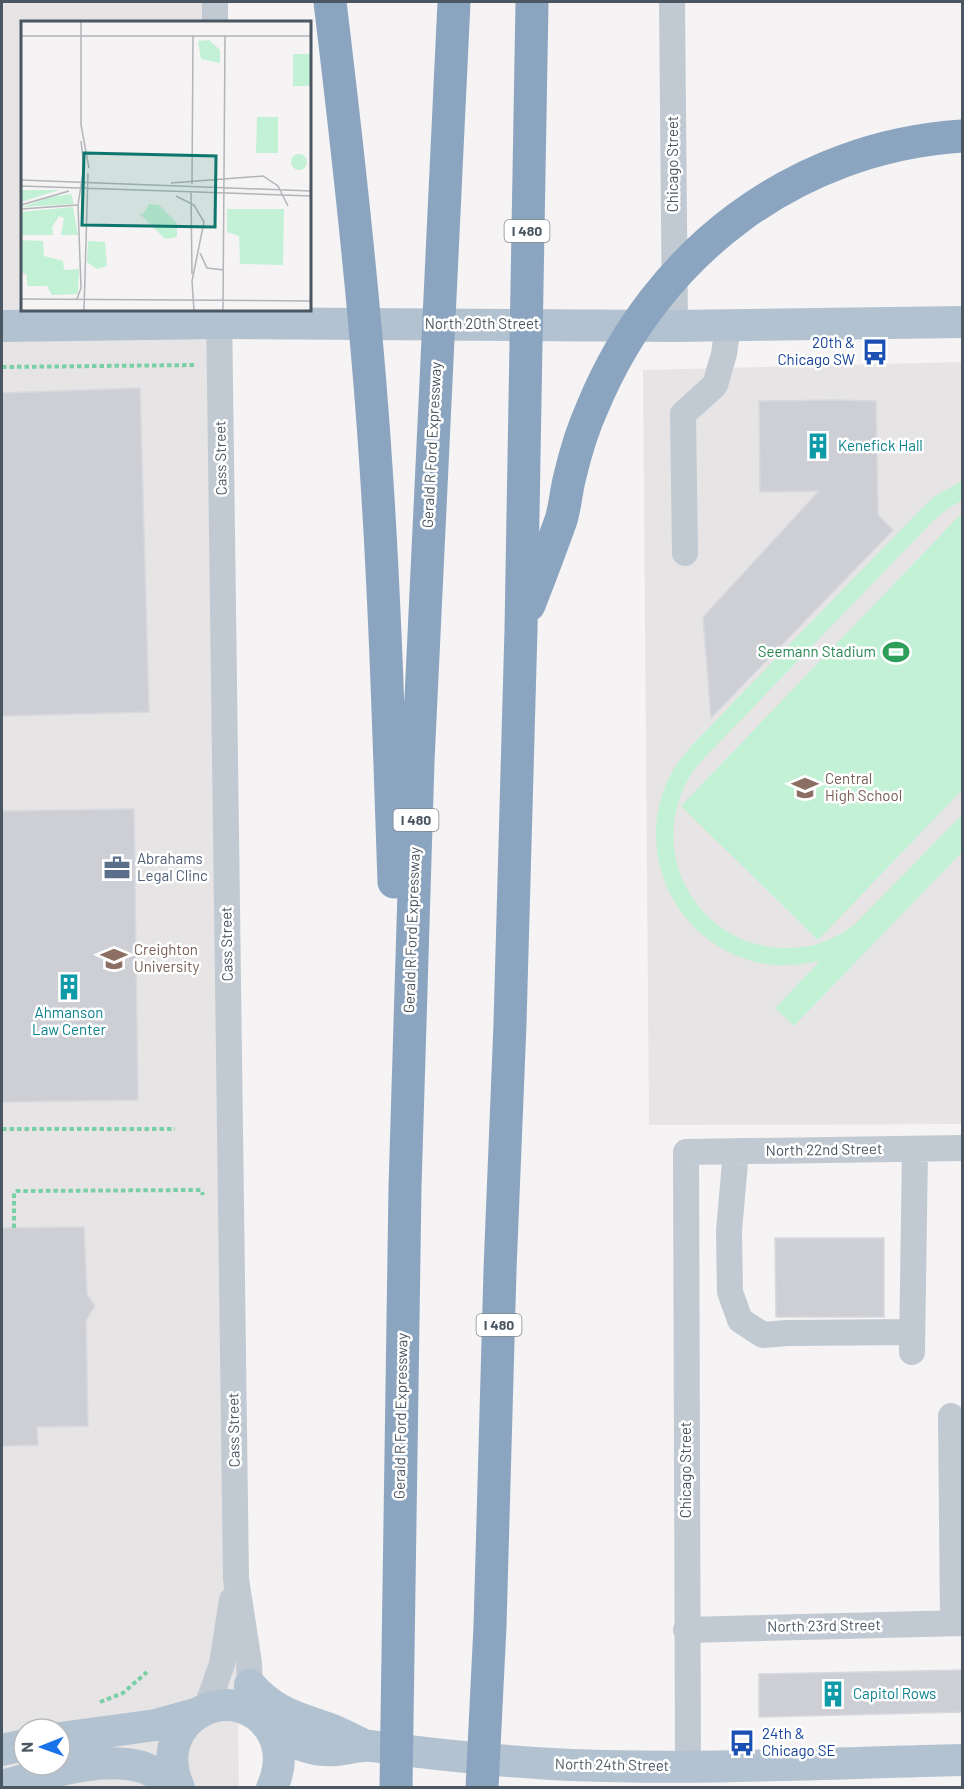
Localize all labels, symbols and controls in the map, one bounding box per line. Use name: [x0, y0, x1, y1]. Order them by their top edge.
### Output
inset map: [21, 21, 310, 310]
street label: Chicago Street: [663, 116, 681, 212]
road number: I 480: [504, 220, 550, 242]
street label: North 20th Street: [425, 314, 539, 332]
place label: 20th & Chicago SW: [778, 333, 855, 368]
bus stop icon: 20th & Chicago SW: [860, 337, 890, 367]
street label: Gerald R Ford Expressway: [418, 361, 444, 529]
street label: Cass Street: [210, 420, 230, 496]
building icon: Kenefick Hall: [803, 431, 833, 461]
place label: Kenefick Hall: [838, 436, 923, 454]
sports icon: Seemann Stadium: [881, 637, 911, 667]
place label: Seemann Stadium: [758, 642, 876, 660]
place label: Central High School: [825, 769, 902, 804]
school or university icon: Central High School: [790, 773, 820, 803]
road number: I 480: [394, 809, 438, 831]
street label: Gerald R Ford Expressway: [399, 846, 423, 1013]
place label: Abrahams Legal Clinc: [137, 849, 208, 884]
office icon: Abrahams Legal Clinc: [102, 853, 132, 883]
street label: Cass Street: [216, 906, 236, 982]
place label: Creighton University: [134, 940, 199, 975]
school or university icon: Creighton University: [99, 944, 129, 974]
building icon: Ahmanson Law Center: [54, 972, 84, 1002]
place label: Ahmanson Law Center: [32, 1003, 106, 1038]
street label: North 22nd Street: [765, 1139, 882, 1159]
road number: I 480: [476, 1314, 522, 1336]
street label: Gerald R Ford Expressway: [390, 1333, 410, 1499]
street label: Cass Street: [223, 1392, 243, 1468]
street label: Chicago Street: [676, 1422, 694, 1518]
street label: North 23rd Street: [767, 1615, 881, 1635]
building icon: Capitol Rows: [818, 1679, 848, 1709]
place label: Capitol Rows: [853, 1684, 936, 1702]
north arrow: [12, 1717, 72, 1777]
place label: 24th & Chicago SE: [762, 1724, 836, 1759]
bus stop icon: 24th & Chicago SE: [727, 1728, 757, 1758]
text: N: [17, 1742, 36, 1753]
street label: North 24th Street: [555, 1754, 669, 1774]

